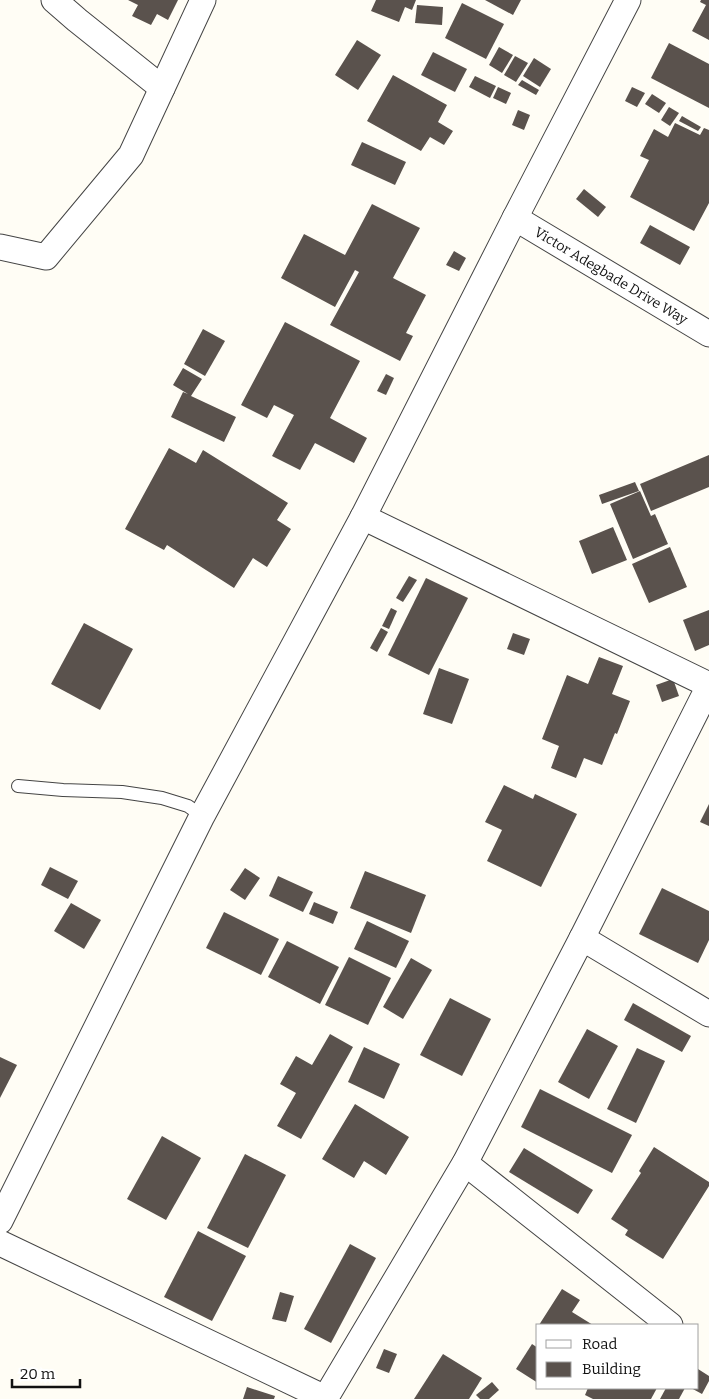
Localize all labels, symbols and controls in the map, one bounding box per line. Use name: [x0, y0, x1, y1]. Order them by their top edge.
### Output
street label: Victor Adegbade Drive Way: [532, 223, 691, 328]
legend: [536, 1324, 699, 1389]
text: Road: [582, 1335, 617, 1353]
scale bar: [12, 1356, 80, 1388]
text: Building: [582, 1360, 641, 1378]
text: 20 m: [20, 1365, 56, 1383]

